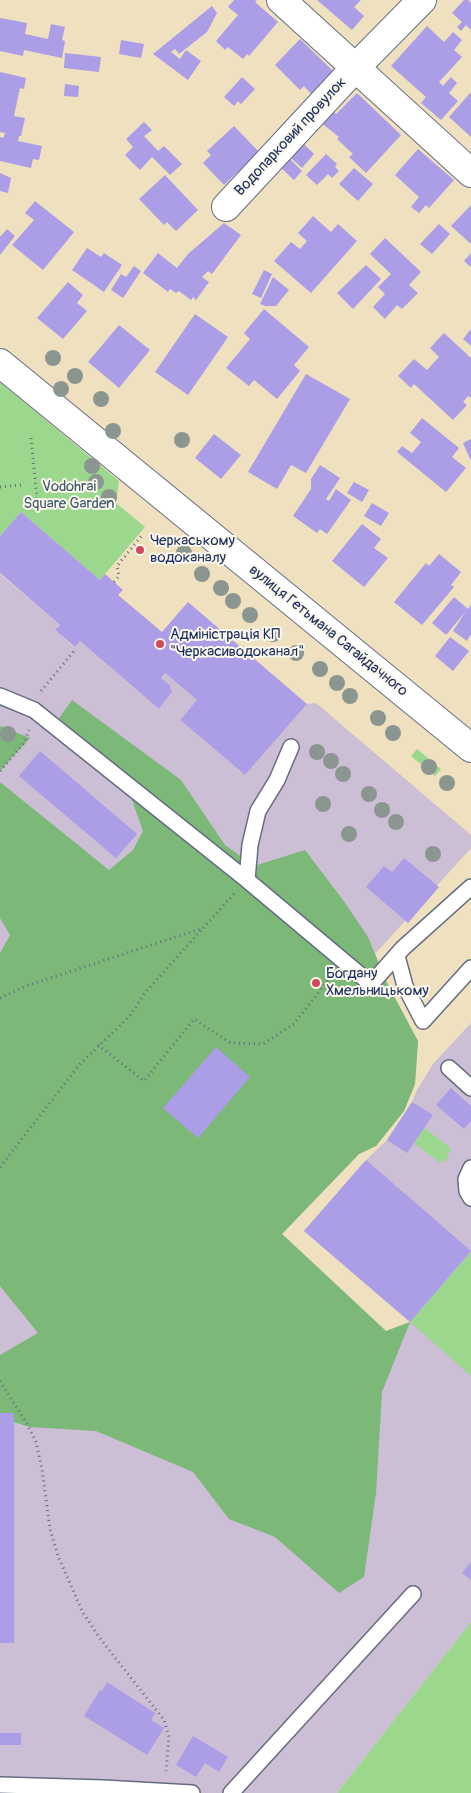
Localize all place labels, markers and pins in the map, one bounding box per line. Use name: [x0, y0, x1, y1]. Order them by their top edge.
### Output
place label: Черкаському водоканалу: [150, 532, 235, 567]
marker: Черкаському водоканалу: [134, 544, 146, 556]
place label: Адміністрація КП "Черкасиводоканал": [170, 626, 304, 661]
marker: Адміністрація КП "Черкасиводоканал": [154, 638, 166, 650]
place label: Богдану Хмельницькому: [326, 965, 429, 1000]
marker: Богдану Хмельницькому: [310, 977, 322, 989]

